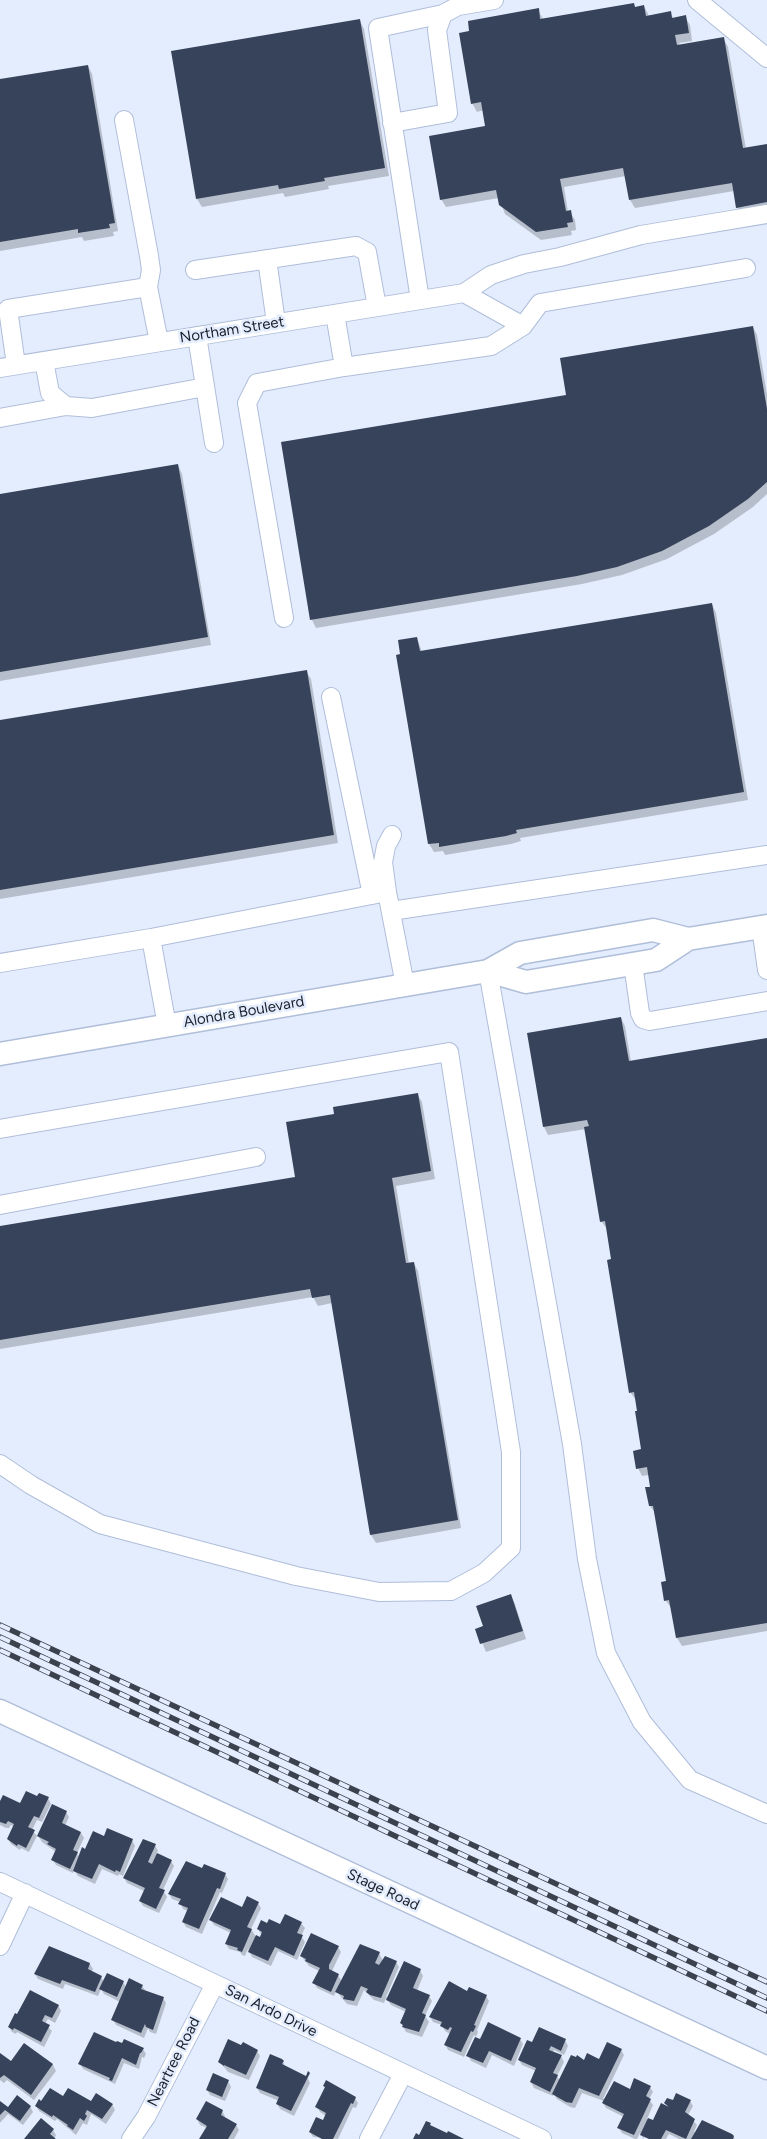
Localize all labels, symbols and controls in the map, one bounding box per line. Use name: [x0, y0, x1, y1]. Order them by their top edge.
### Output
street label: Northam Street: [178, 313, 286, 347]
street label: Alondra Boulevard: [182, 993, 306, 1031]
street label: Stage Road: [344, 1865, 422, 1915]
street label: San Ardo Drive: [222, 1981, 320, 2041]
street label: Neartree Road: [144, 2014, 204, 2110]

